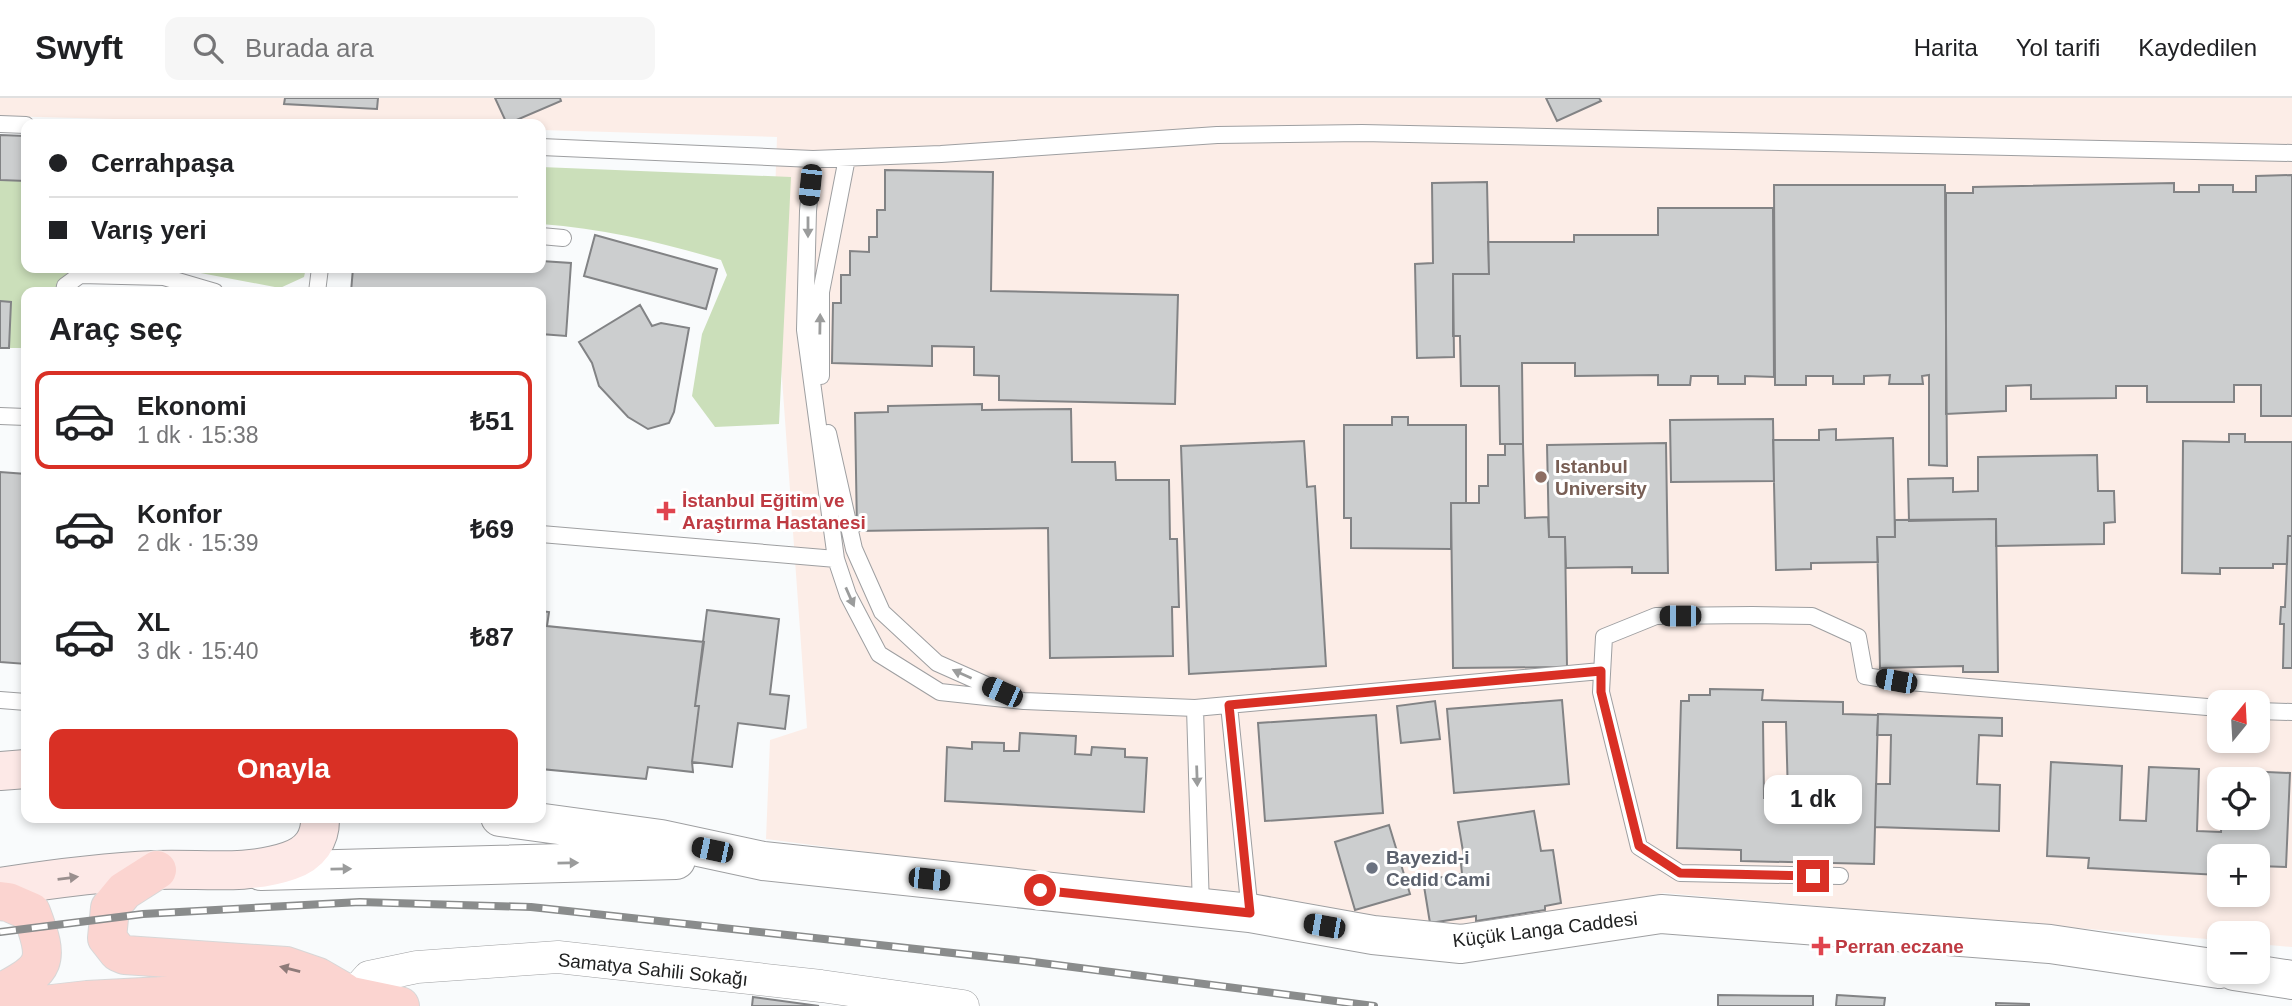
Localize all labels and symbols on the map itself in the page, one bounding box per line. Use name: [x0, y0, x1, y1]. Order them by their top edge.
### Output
car: [798, 163, 823, 207]
one-way arrow: [802, 216, 814, 238]
one-way arrow: [815, 313, 826, 335]
place label: Istanbul University: [1555, 456, 1647, 499]
marker: Istanbul University: [1533, 469, 1549, 485]
place label: İstanbul Eğitim ve Araştırma Hastanesi: [682, 490, 866, 533]
marker: İstanbul Eğitim ve Araştırma Hastanesi: [656, 501, 676, 521]
one-way arrow: [844, 587, 856, 607]
car: [1660, 606, 1702, 627]
car: [1874, 667, 1919, 695]
one-way arrow: [951, 668, 972, 679]
car: [979, 674, 1026, 710]
north arrow: [2207, 690, 2270, 752]
one-way arrow: [1191, 765, 1203, 787]
callout: 1 dk: [1764, 774, 1862, 824]
car: [690, 835, 735, 865]
place label: Bayezid-i Cedid Cami: [1386, 847, 1491, 890]
one-way arrow: [557, 857, 579, 869]
marker: Bayezid-i Cedid Cami: [1364, 860, 1380, 876]
route end: [1797, 860, 1829, 892]
one-way arrow: [330, 863, 352, 875]
car: [908, 866, 951, 892]
one-way arrow: [57, 872, 79, 883]
route start: [1024, 874, 1056, 906]
street label: Küçük Langa Caddesi: [1452, 908, 1639, 951]
car: [1302, 912, 1347, 940]
place label: Perran eczane: [1835, 936, 1964, 957]
marker: Perran eczane: [1813, 938, 1829, 954]
street label: Samatya Sahili Sokağı: [557, 949, 749, 990]
one-way arrow: [279, 963, 301, 974]

